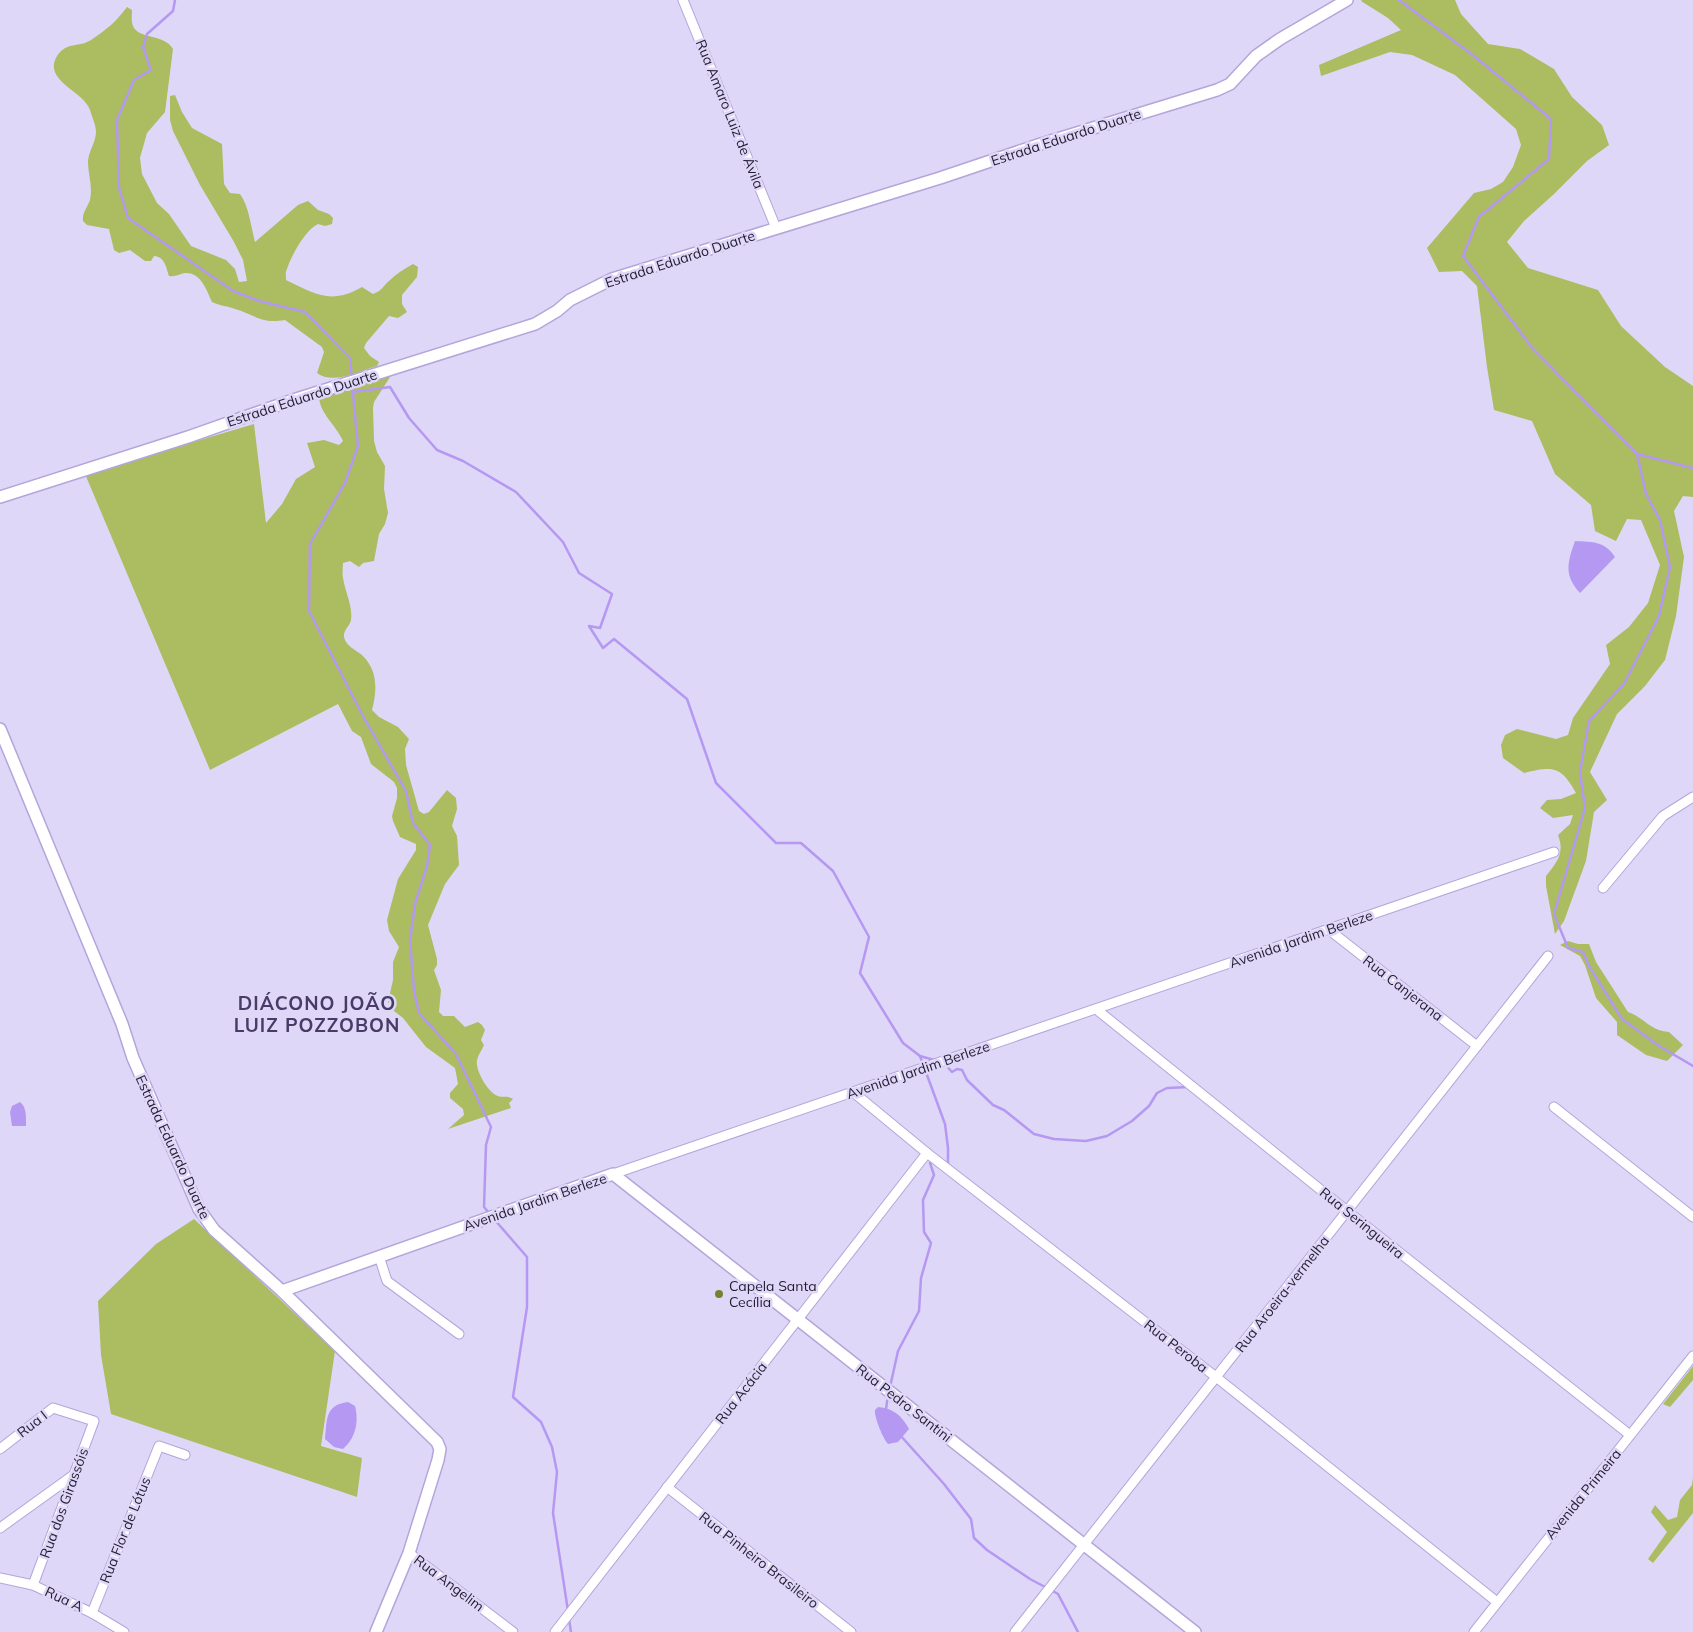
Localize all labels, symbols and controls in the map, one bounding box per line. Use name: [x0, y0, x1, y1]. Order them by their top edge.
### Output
street label: Rua Amaro Luiz de Ávila: [692, 37, 768, 191]
street label: Estrada Eduardo Duarte: [989, 104, 1143, 170]
street label: Estrada Eduardo Duarte: [603, 226, 757, 292]
street label: Estrada Eduardo Duarte: [225, 365, 379, 431]
street label: Avenida Jardim Berleze: [1227, 906, 1375, 972]
street label: Rua Canjerana: [1359, 951, 1447, 1025]
district label: DIÁCONO JOÃO LUIZ POZZOBON: [234, 991, 400, 1037]
street label: Avenida Jardim Berleze: [844, 1037, 992, 1103]
street label: Estrada Eduardo Duarte: [132, 1072, 214, 1222]
street label: Avenida Jardim Berleze: [461, 1169, 609, 1235]
street label: Rua Seringueira: [1316, 1183, 1408, 1263]
street label: Rua Aroeira-vermelha: [1231, 1232, 1333, 1356]
place label: Capela Santa Cecília: [729, 1277, 817, 1311]
marker: Capela Santa Cecília: [713, 1288, 725, 1300]
street label: Rua Peroba: [1141, 1316, 1211, 1376]
street label: Rua Acácia: [711, 1358, 771, 1428]
street label: Rua Pedro Santini: [853, 1360, 955, 1446]
street label: Rua I: [13, 1407, 51, 1441]
street label: Rua dos Girassóis: [36, 1445, 92, 1561]
street label: Avenida Primeira: [1541, 1445, 1625, 1543]
street label: Rua Flor de Lótus: [96, 1474, 154, 1586]
street label: Rua Pinheiro Brasileiro: [696, 1508, 822, 1612]
street label: Rua Angelim: [410, 1551, 488, 1615]
street label: Rua A: [42, 1582, 87, 1616]

